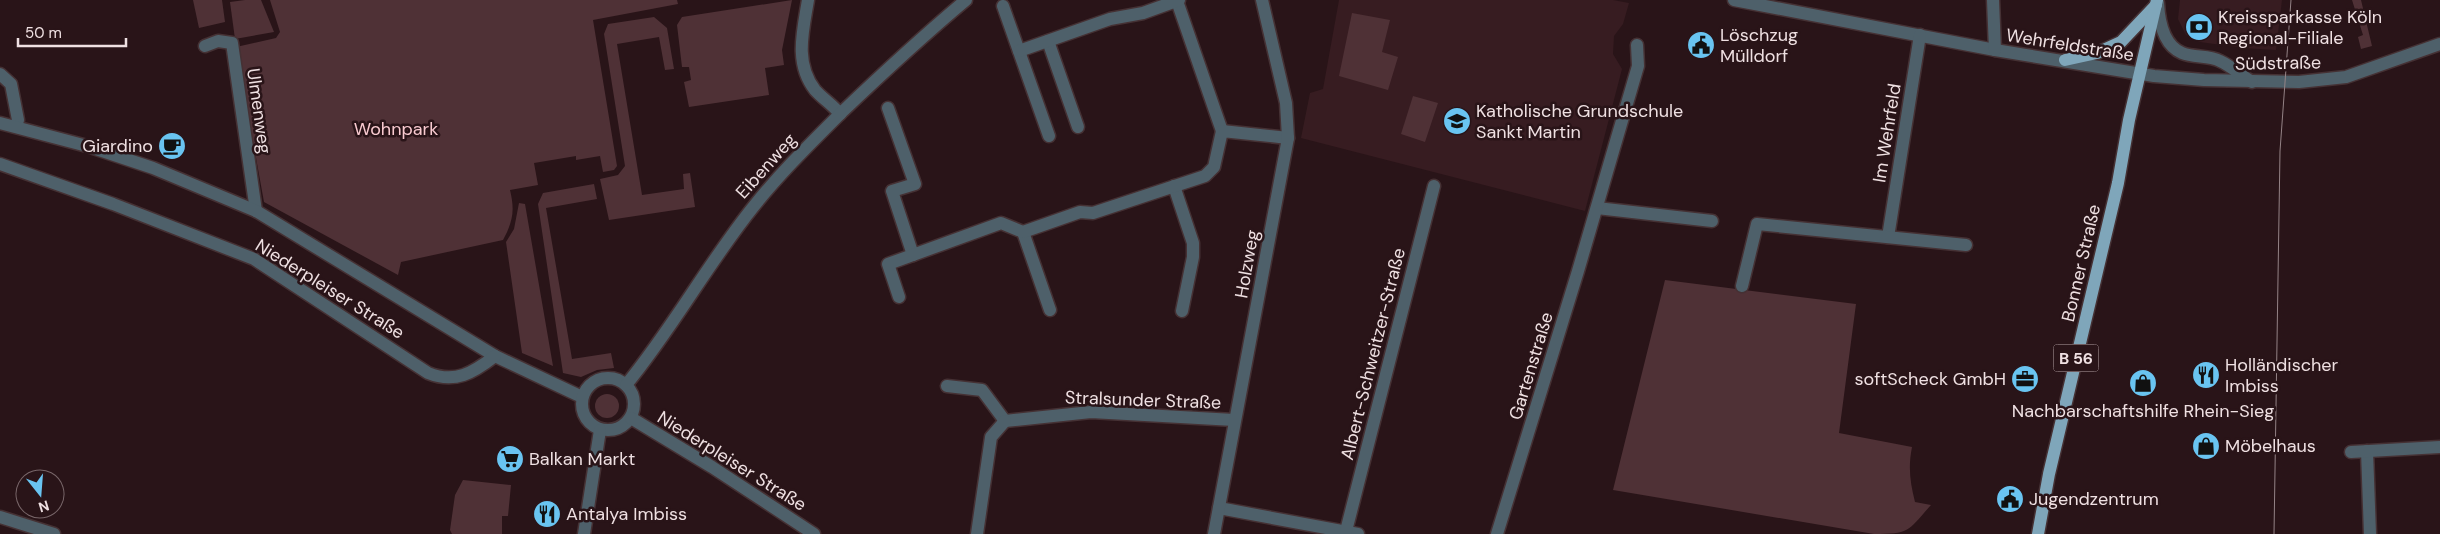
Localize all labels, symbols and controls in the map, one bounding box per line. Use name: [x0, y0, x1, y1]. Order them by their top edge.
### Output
place label: Kreissparkasse Köln Regional-Filiale: [2218, 5, 2382, 50]
bank icon: Kreissparkasse Köln Regional-Filiale: [2184, 12, 2214, 42]
scale bar: [18, 15, 125, 47]
text: 50 m: [25, 23, 62, 43]
place label: Löschzug Mülldorf: [1720, 23, 1798, 68]
street label: Wehrfeldstraße: [2004, 23, 2136, 67]
public building icon: Löschzug Mülldorf: [1686, 30, 1716, 60]
street label: Südstraße: [2235, 50, 2321, 76]
street label: Ulmenweg: [241, 67, 277, 155]
street label: Im Wehrfeld: [1867, 82, 1907, 184]
place label: Katholische Grundschule Sankt Martin: [1476, 99, 1683, 144]
school or university icon: Katholische Grundschule Sankt Martin: [1442, 106, 1472, 136]
park label: Wohnpark: [354, 117, 438, 141]
street label: Eibenweg: [730, 128, 802, 204]
cafe icon: Giardino: [157, 131, 187, 161]
place label: Giardino: [82, 134, 153, 158]
street label: Bonner Straße: [2056, 202, 2106, 324]
street label: Holzweg: [1229, 228, 1265, 300]
street label: Niederpleiser Straße: [251, 233, 409, 345]
street label: Albert-Schweitzer-Straße: [1335, 245, 1411, 463]
street label: Gartenstraße: [1503, 309, 1559, 423]
road number: B 56: [2054, 344, 2098, 372]
place label: Holländischer Imbiss: [2225, 353, 2339, 398]
restaurant icon: Holländischer Imbiss: [2191, 360, 2221, 390]
office icon: softScheck GmbH: [2010, 364, 2040, 394]
place label: softScheck GmbH: [1854, 367, 2006, 391]
shop icon: Nachbarschaftshilfe Rhein-Sieg: [2128, 368, 2158, 398]
street label: Stralsunder Straße: [1064, 385, 1222, 415]
place label: Nachbarschaftshilfe Rhein-Sieg: [2012, 399, 2274, 423]
street label: Niederpleiser Straße: [653, 405, 811, 517]
shop icon: Möbelhaus: [2191, 431, 2221, 461]
place label: Möbelhaus: [2225, 434, 2316, 458]
supermarket icon: Balkan Markt: [495, 444, 525, 474]
place label: Balkan Markt: [529, 447, 635, 471]
north arrow: [15, 469, 65, 519]
public building icon: Jugendzentrum: [1995, 484, 2025, 514]
place label: Jugendzentrum: [2029, 487, 2159, 511]
text: N: [36, 496, 51, 517]
restaurant icon: Antalya Imbiss: [532, 499, 562, 529]
place label: Antalya Imbiss: [566, 502, 687, 526]

